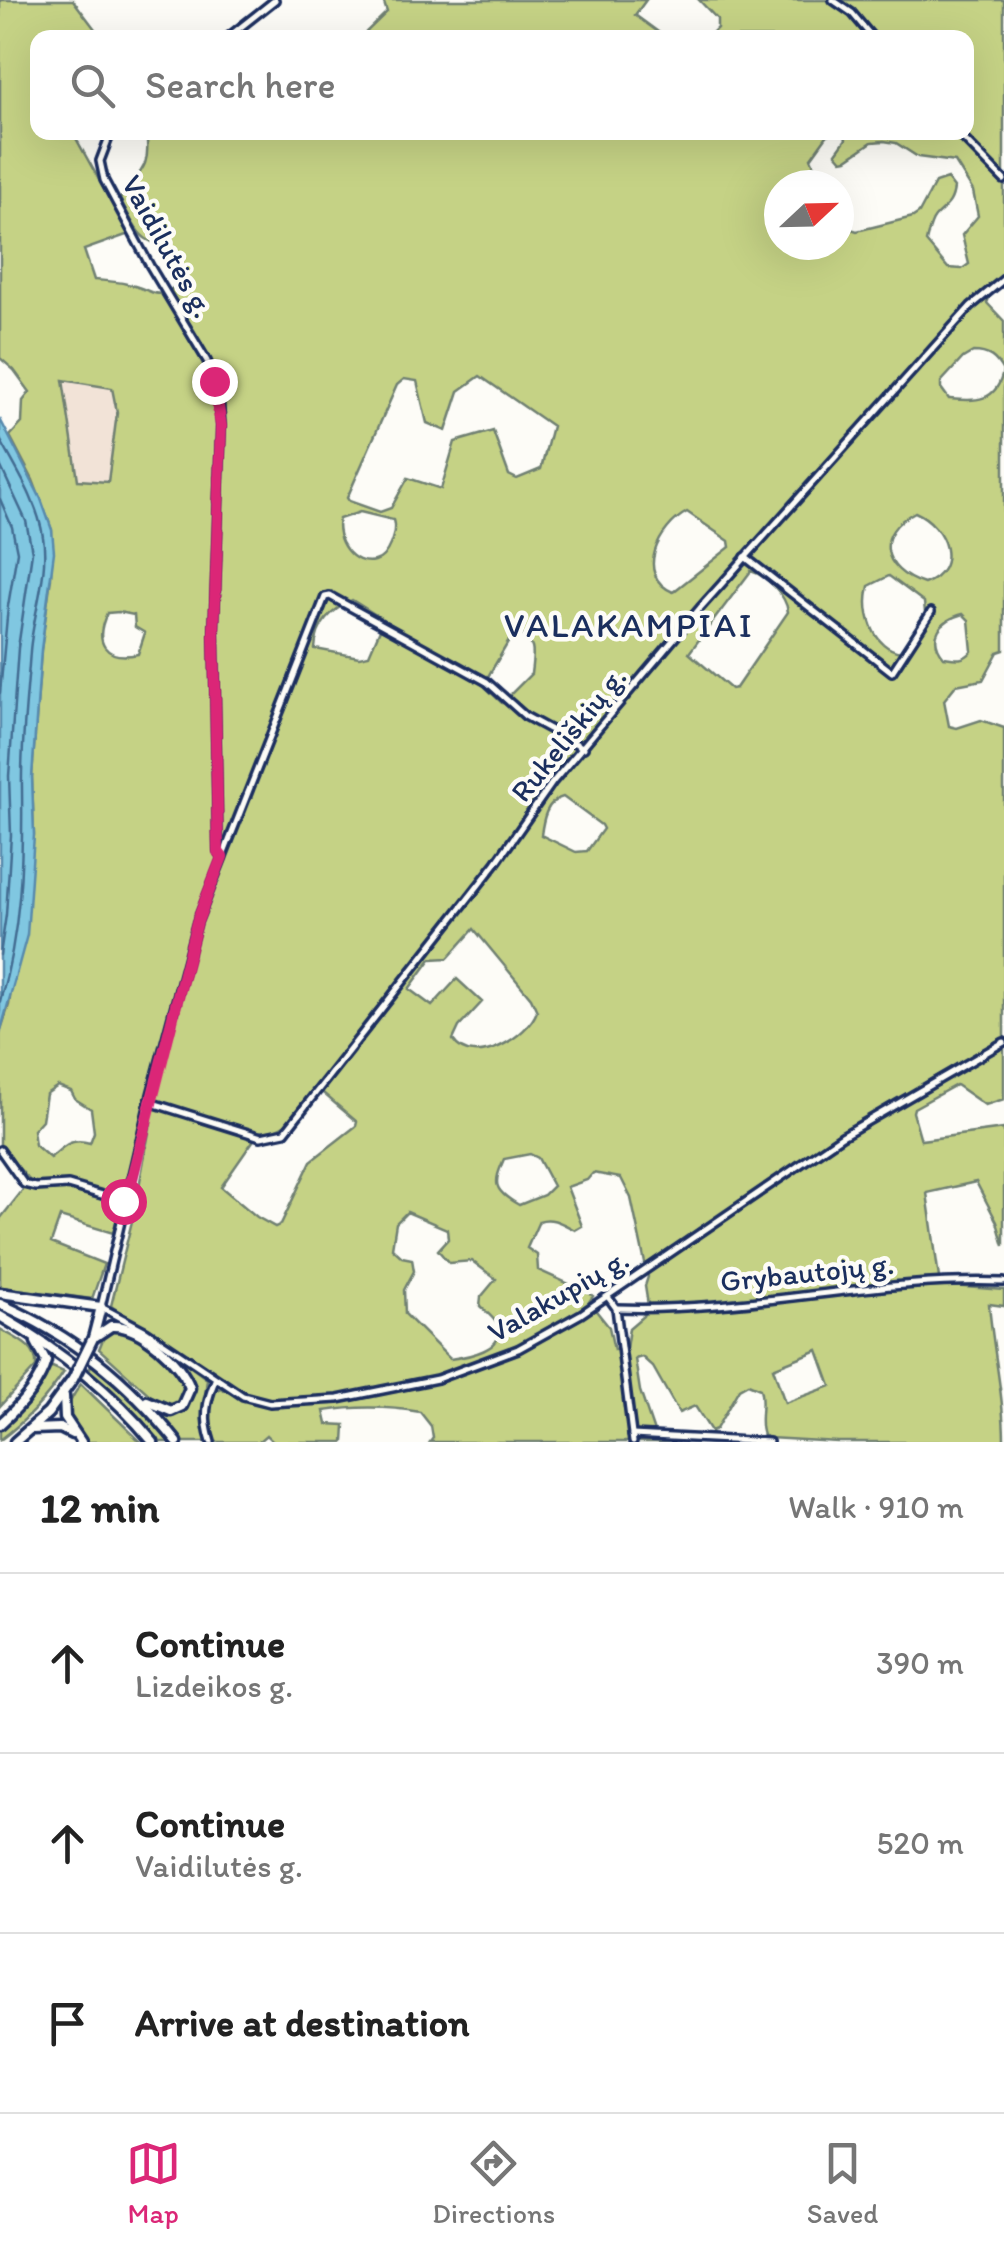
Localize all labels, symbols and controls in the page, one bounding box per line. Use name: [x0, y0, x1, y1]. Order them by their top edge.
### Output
search box: [30, 30, 974, 140]
icon: search: [65, 58, 120, 113]
text: Search here: [145, 62, 336, 108]
street label: Vaidilutės g.: [114, 168, 222, 324]
north arrow: [764, 170, 854, 260]
route end: [192, 359, 238, 405]
district label: VALAKAMPIAI: [504, 604, 754, 646]
street label: Rukeliškių g.: [502, 659, 634, 809]
route start: [101, 1179, 147, 1225]
street label: Valakupių g.: [481, 1240, 635, 1350]
street label: Grybautojų g.: [718, 1244, 896, 1300]
text: 12 min: [40, 1482, 160, 1533]
text: Walk · 910 m: [788, 1488, 964, 1526]
text: Continue: [135, 1621, 285, 1667]
icon: ahead: [40, 1636, 95, 1691]
text: 390 m: [876, 1644, 964, 1682]
text: Lizdeikos g.: [135, 1667, 293, 1705]
text: Continue: [135, 1801, 285, 1847]
icon: ahead: [40, 1816, 95, 1871]
text: 520 m: [877, 1824, 964, 1862]
text: Vaidilutės g.: [135, 1847, 303, 1885]
icon: arrive: [40, 1996, 95, 2051]
text: Arrive at destination: [135, 2000, 470, 2046]
tab: Map: [126, 2136, 181, 2230]
tab: Directions: [432, 2136, 555, 2230]
tab: Saved: [807, 2136, 878, 2230]

